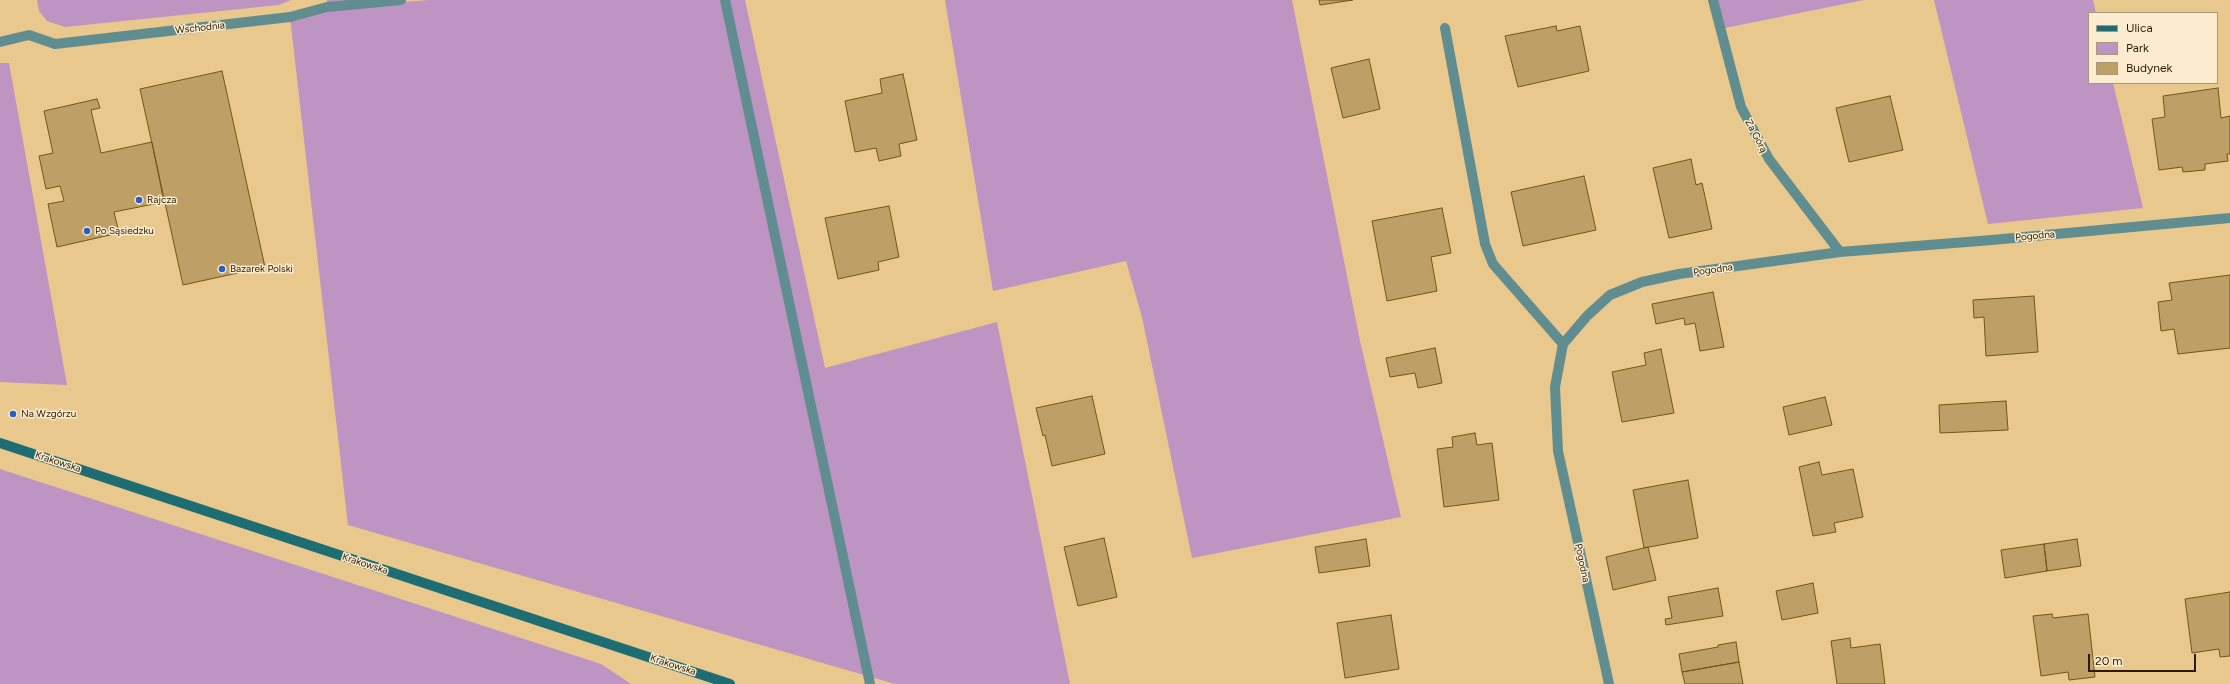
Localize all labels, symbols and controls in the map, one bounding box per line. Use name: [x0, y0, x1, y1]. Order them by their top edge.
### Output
legend: [2088, 12, 2218, 84]
street label: Wschodnia: [175, 19, 225, 37]
text: Ulica: [2126, 21, 2153, 35]
text: Park: [2126, 41, 2149, 55]
text: Budynek: [2126, 61, 2172, 75]
street label: Za Górą: [1742, 117, 1770, 155]
place label: Rajcza: [147, 194, 176, 206]
marker: Rajcza: [134, 195, 144, 205]
place label: Po Sąsiedzku: [95, 225, 154, 237]
marker: Po Sąsiedzku: [82, 226, 92, 236]
street label: Pogodna: [2015, 228, 2055, 244]
street label: Pogodna: [1693, 261, 1733, 279]
place label: Bazarek Polski: [230, 263, 293, 275]
marker: Bazarek Polski: [217, 264, 227, 274]
place label: Na Wzgórzu: [21, 408, 76, 420]
marker: Na Wzgórzu: [8, 409, 18, 419]
street label: Krakowska: [34, 449, 82, 475]
street label: Pogodna: [1572, 542, 1592, 584]
street label: Krakowska: [341, 551, 389, 577]
scale bar: [2090, 646, 2198, 672]
street label: Krakowska: [649, 652, 697, 678]
text: 20 m: [2095, 654, 2123, 668]

